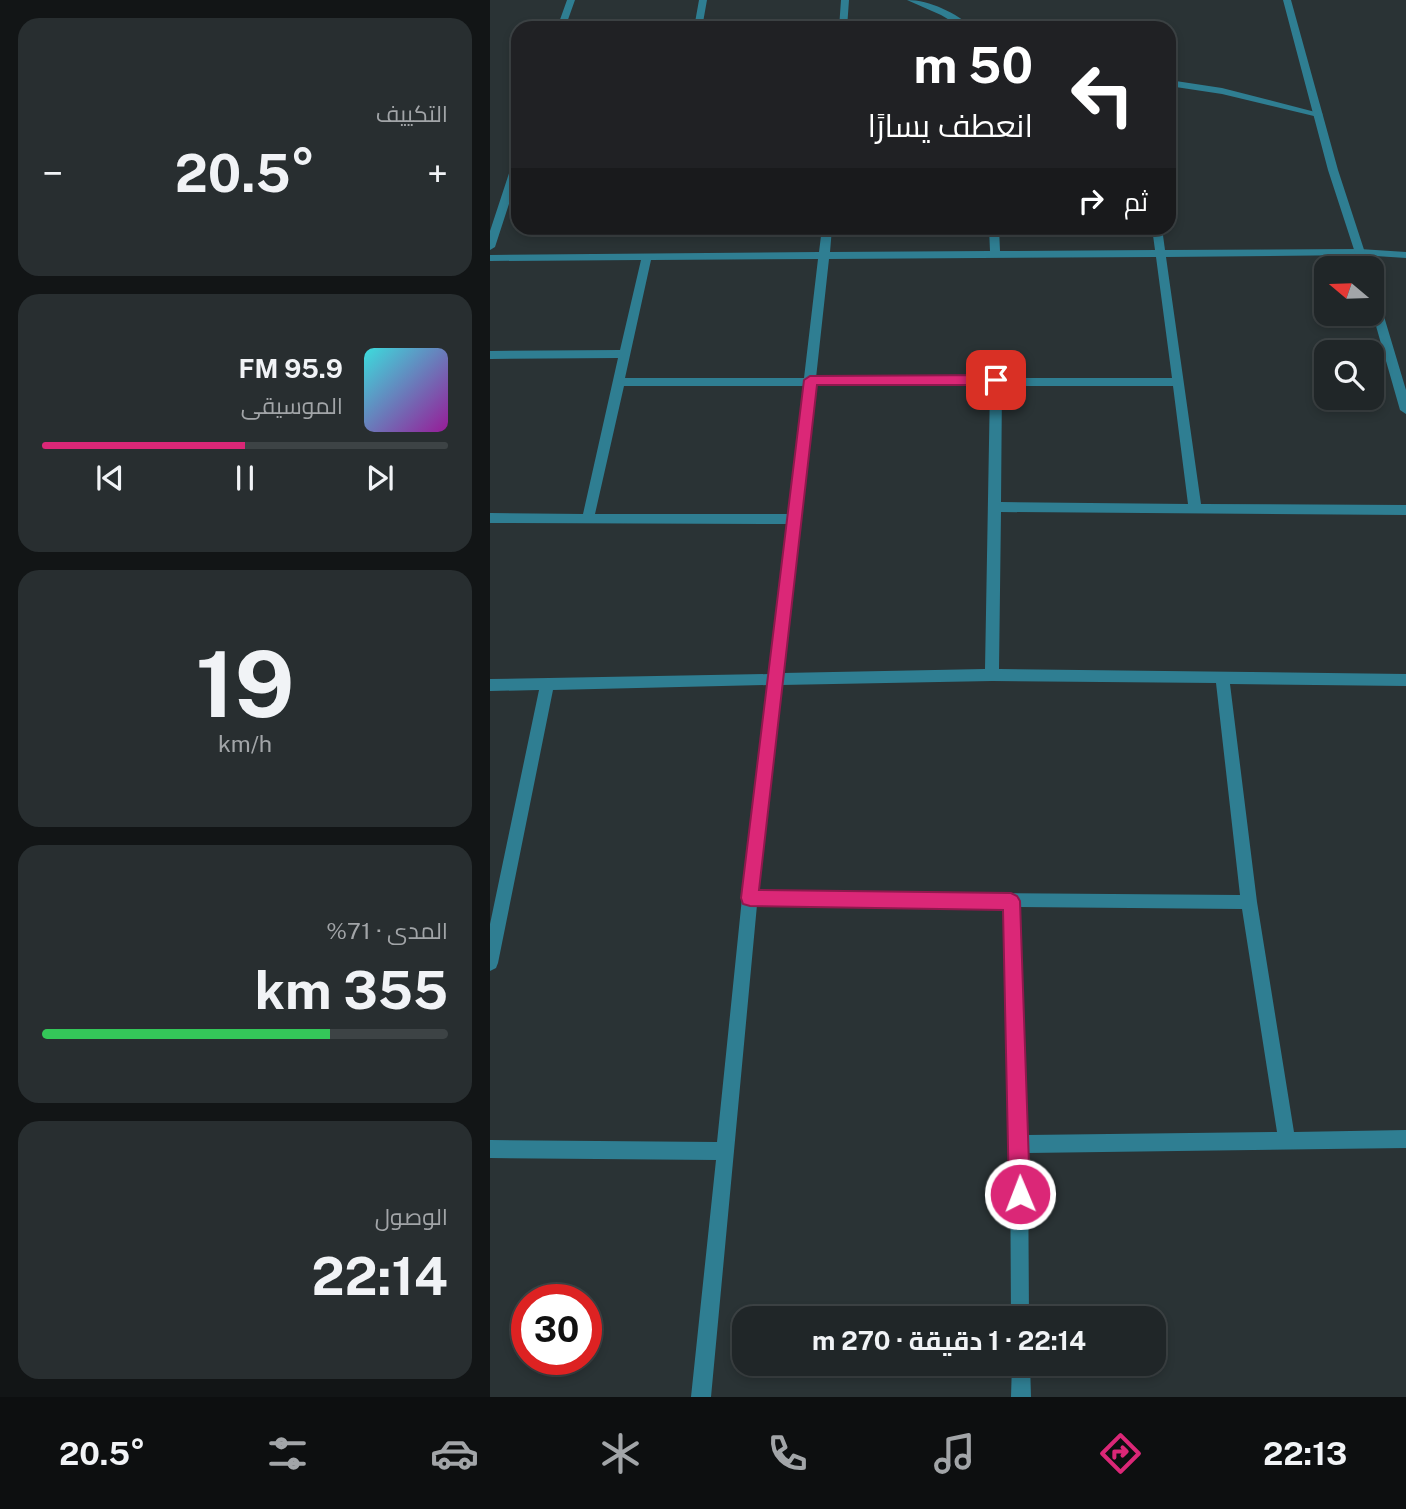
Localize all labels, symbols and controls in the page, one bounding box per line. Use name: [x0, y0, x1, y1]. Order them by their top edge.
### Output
text: 50 m: [913, 36, 1033, 94]
icon: left: [1057, 49, 1148, 140]
text: التكييف: [376, 100, 448, 127]
text: انعطف يسارًا: [867, 107, 1033, 144]
text: 20.5°: [175, 143, 315, 204]
text: −: [42, 151, 63, 196]
text: +: [427, 151, 448, 196]
icon: right: [1072, 182, 1110, 220]
text: ثم: [1124, 186, 1148, 217]
north arrow: [1314, 256, 1384, 326]
map controls: [1314, 256, 1384, 410]
button: search: [1314, 340, 1384, 410]
pin: [966, 350, 1026, 410]
text: 95.9 FM: [238, 353, 343, 384]
icon: arrive: [977, 361, 1015, 399]
text: الموسيقى: [241, 392, 343, 419]
icon: previous: [91, 459, 129, 497]
icon: pause: [226, 459, 264, 497]
icon: next: [361, 459, 399, 497]
text: 19: [196, 631, 294, 737]
text: km/h: [218, 730, 272, 757]
text: المدى · 71%: [326, 917, 448, 944]
text: 355 km: [255, 960, 448, 1021]
position arrow: [983, 1157, 1057, 1231]
text: الوصول: [375, 1203, 448, 1230]
text: 22:14: [312, 1246, 448, 1307]
speed limit sign: 30: [511, 1284, 602, 1375]
text: 22:14 · 1 دقيقة · 270 m: [812, 1325, 1086, 1356]
icon: filters: [263, 1429, 312, 1478]
icon: car: [430, 1429, 479, 1478]
icon: climate: [596, 1429, 645, 1478]
icon: phone: [763, 1429, 812, 1478]
icon: music: [930, 1429, 979, 1478]
icon: directions: [1096, 1429, 1145, 1478]
text: 20.5°: [59, 1435, 145, 1472]
text: 22:13: [1263, 1435, 1347, 1472]

